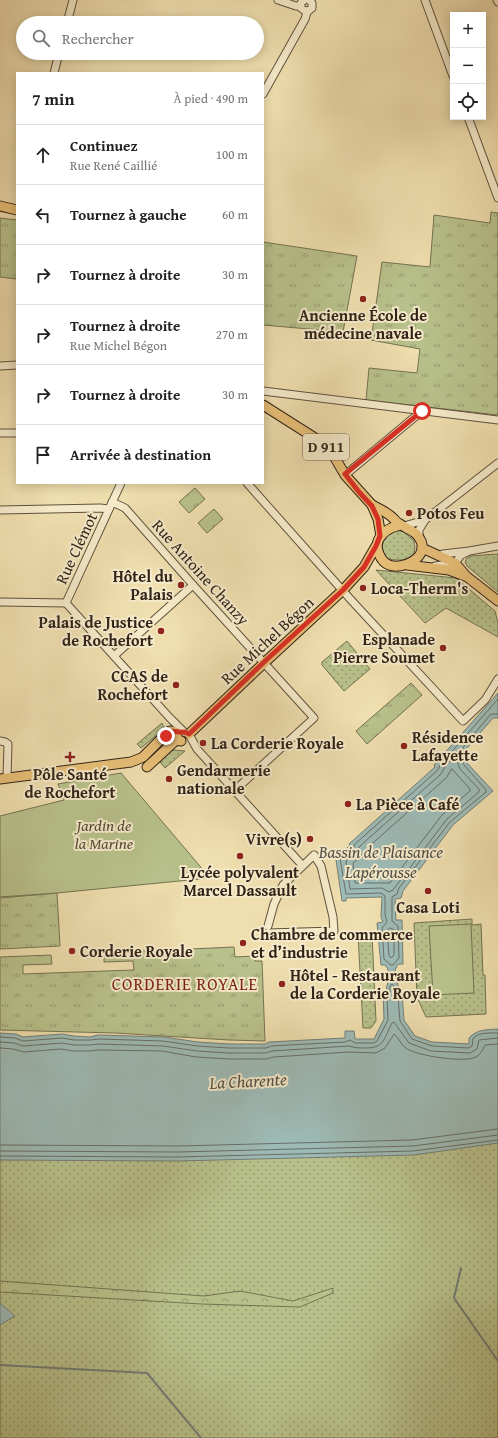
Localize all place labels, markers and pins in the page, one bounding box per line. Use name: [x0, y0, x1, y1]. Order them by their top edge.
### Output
marker: Ancienne École de médecine navale: [358, 294, 368, 304]
place label: Ancienne École de médecine navale: [299, 303, 427, 345]
place label: Potos Feu: [417, 501, 485, 525]
marker: Potos Feu: [404, 508, 414, 518]
place label: Hôtel du Palais: [113, 564, 174, 606]
place label: Loca-Therm's: [371, 576, 468, 600]
marker: Hôtel du Palais: [176, 580, 186, 590]
marker: Loca-Therm's: [358, 583, 368, 593]
place label: Palais de Justice de Rochefort: [39, 610, 153, 652]
marker: Palais de Justice de Rochefort: [156, 626, 166, 636]
place label: Esplanade Pierre Soumet: [333, 627, 435, 669]
marker: Esplanade Pierre Soumet: [438, 643, 448, 653]
place label: CCAS de Rochefort: [98, 664, 168, 706]
marker: CCAS de Rochefort: [171, 680, 181, 690]
place label: Résidence Lafayette: [412, 725, 483, 767]
place label: La Corderie Royale: [211, 731, 344, 755]
marker: La Corderie Royale: [198, 738, 208, 748]
marker: Résidence Lafayette: [399, 741, 409, 751]
marker: Pôle Santé de Rochefort: [64, 751, 76, 763]
place label: Gendarmerie nationale: [177, 758, 271, 800]
place label: Pôle Santé de Rochefort: [25, 762, 115, 804]
marker: Gendarmerie nationale: [164, 774, 174, 784]
place label: La Pièce à Café: [356, 792, 460, 816]
marker: La Pièce à Café: [343, 799, 353, 809]
place label: Vivre(s): [246, 827, 302, 851]
marker: Vivre(s): [305, 834, 315, 844]
marker: Lycée polyvalent Marcel Dassault: [235, 851, 245, 861]
place label: Lycée polyvalent Marcel Dassault: [181, 860, 299, 902]
marker: Casa Loti: [423, 886, 433, 896]
place label: Casa Loti: [396, 895, 460, 919]
place label: Chambre de commerce et d’industrie: [251, 922, 413, 964]
marker: Chambre de commerce et d’industrie: [238, 938, 248, 948]
place label: Corderie Royale: [80, 939, 193, 963]
marker: Corderie Royale: [67, 946, 77, 956]
place label: Hôtel - Restaurant de la Corderie Royale: [290, 963, 440, 1005]
marker: Hôtel - Restaurant de la Corderie Royale: [277, 979, 287, 989]

